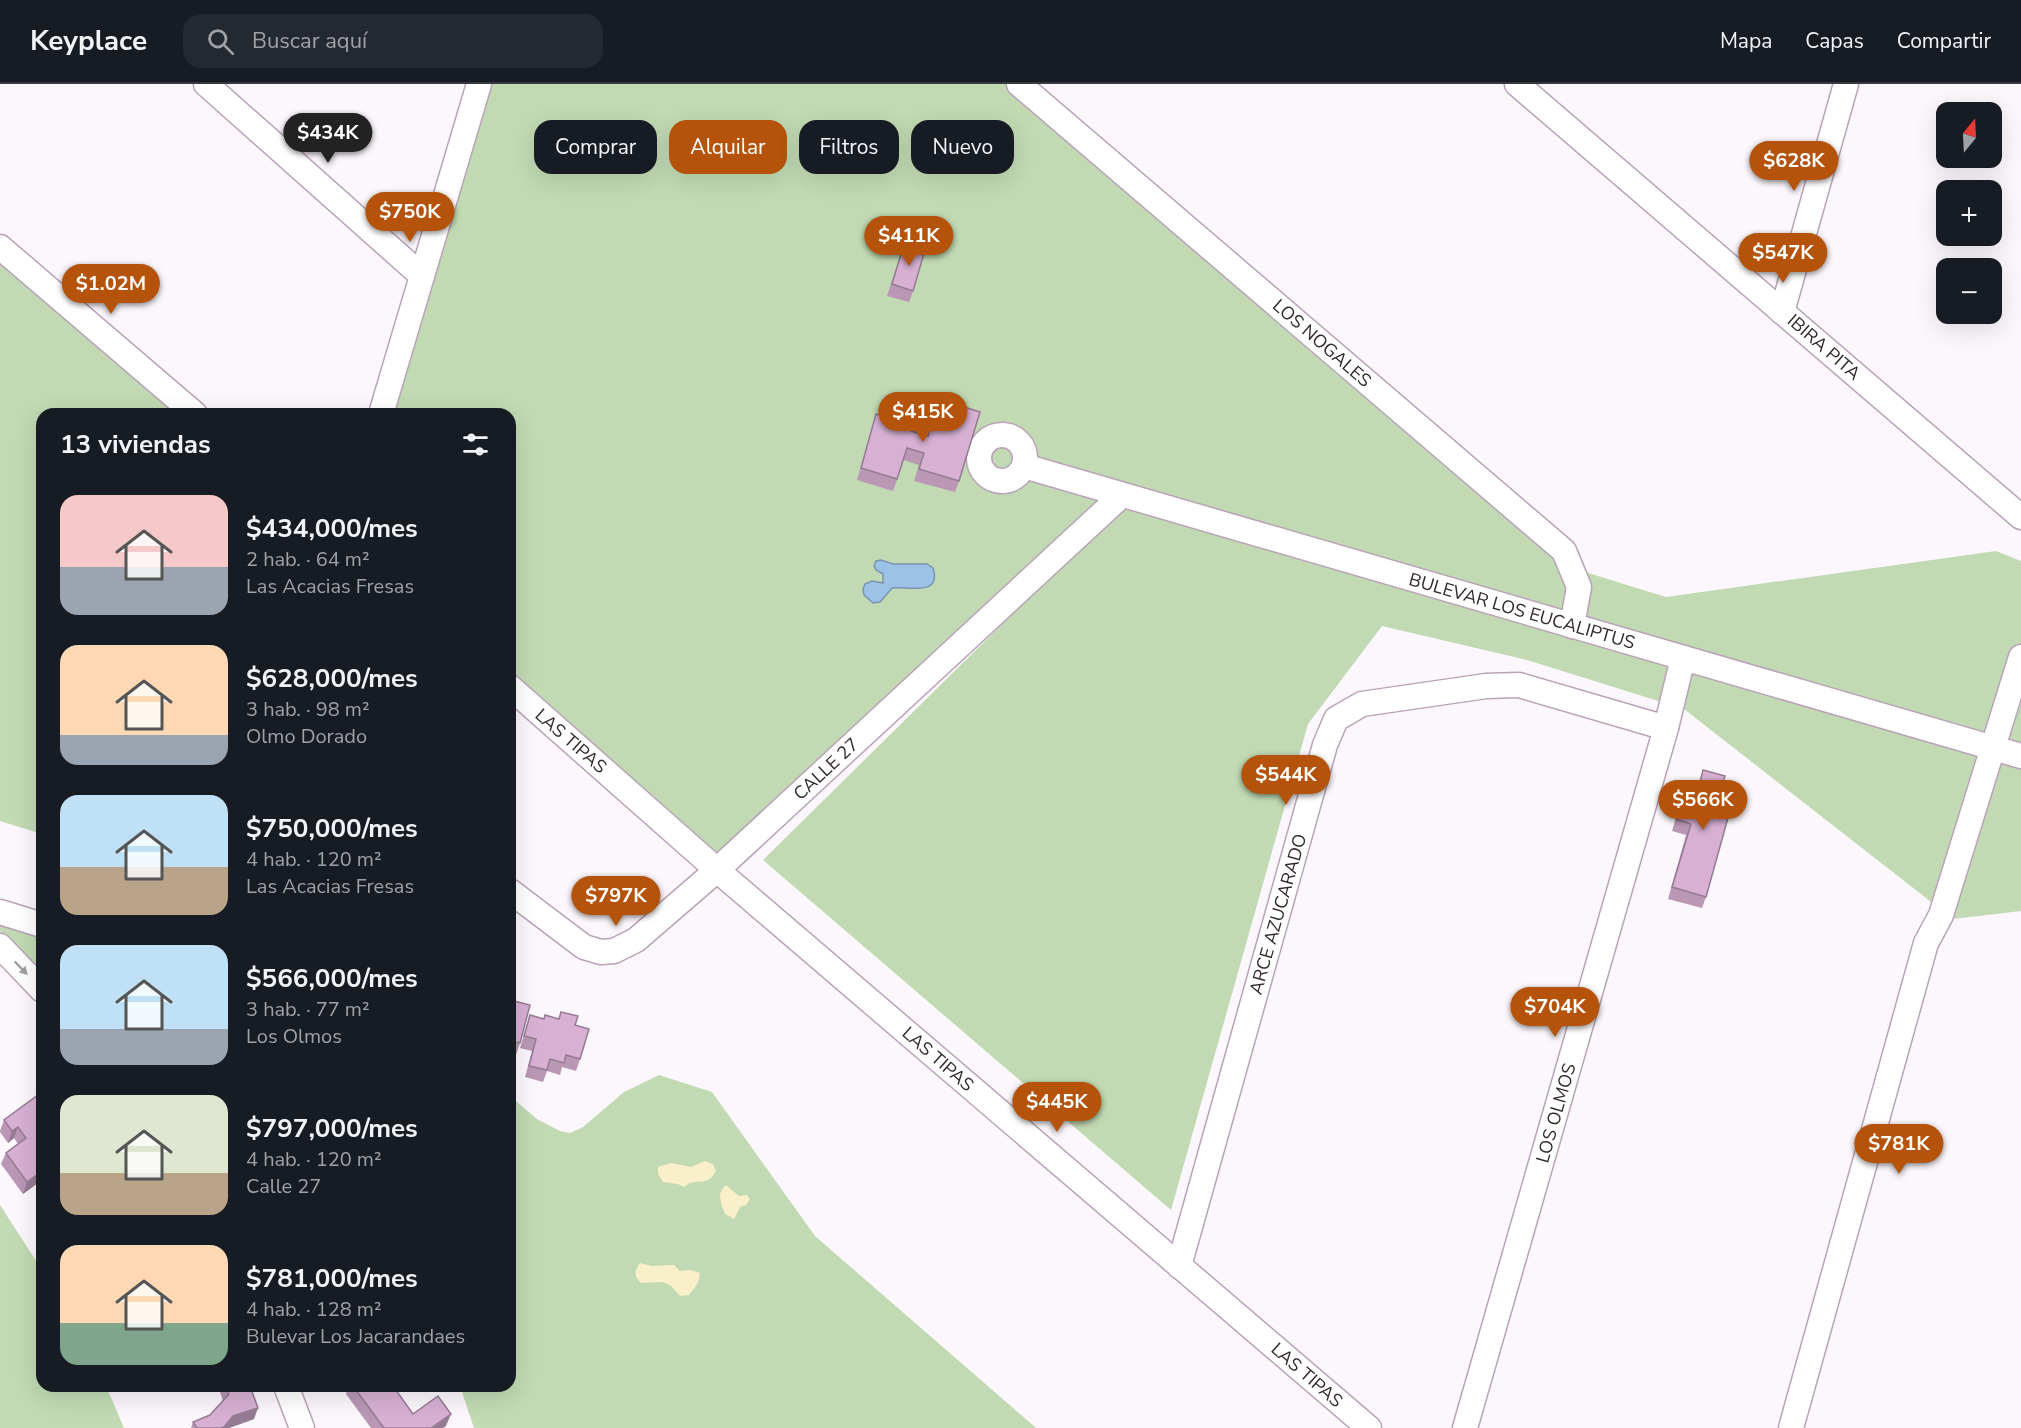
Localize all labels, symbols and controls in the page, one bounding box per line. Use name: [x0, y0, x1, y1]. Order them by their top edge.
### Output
search box: [183, 14, 603, 68]
text: Keyplace: [30, 22, 147, 60]
icon: search: [204, 25, 237, 58]
text: Buscar aquí: [252, 26, 367, 56]
text: Mapa: [1720, 27, 1772, 55]
text: Capas: [1805, 27, 1864, 55]
text: Compartir: [1897, 27, 1991, 55]
north arrow: [1936, 102, 2002, 168]
map controls: [1936, 102, 2002, 324]
pin: $434K: [286, 113, 370, 164]
text: $434K: [297, 119, 359, 146]
chip: Comprar: [534, 120, 657, 174]
chip: Alquilar: [669, 120, 787, 174]
chip: Filtros: [799, 120, 899, 174]
chip: Nuevo: [911, 120, 1014, 174]
pin: $628K: [1752, 141, 1836, 192]
text: $628K: [1763, 147, 1825, 174]
button: +: [1936, 180, 2002, 246]
pin: $750K: [368, 192, 452, 243]
text: $750K: [379, 198, 441, 225]
pin: $411K: [867, 216, 951, 267]
text: $411K: [878, 222, 940, 249]
pin: $547K: [1741, 233, 1825, 284]
text: $547K: [1752, 239, 1814, 266]
button: −: [1936, 258, 2002, 324]
pin: $1.02M: [62, 264, 160, 315]
text: $1.02M: [76, 270, 146, 297]
street label: LOS NOGALES: [1268, 294, 1376, 392]
street label: IBIRA PITA: [1782, 309, 1866, 385]
pin: $415K: [881, 392, 965, 443]
text: $415K: [892, 398, 954, 425]
text: 13 viviendas: [60, 427, 211, 462]
icon: filters: [459, 428, 492, 461]
text: $434,000/mes: [246, 511, 418, 546]
icon: home: [108, 519, 180, 591]
text: 2 hab. · 64 m²: [246, 546, 370, 573]
street label: BULEVAR LOS EUCALIPTUS: [1406, 567, 1638, 655]
text: Las Acacias Fresas: [246, 573, 414, 600]
text: $628,000/mes: [246, 661, 418, 696]
icon: home: [108, 669, 180, 741]
text: 3 hab. · 98 m²: [246, 696, 370, 723]
street label: LAS TIPAS: [530, 703, 612, 779]
text: Olmo Dorado: [246, 723, 367, 750]
street label: CALLE 27: [788, 733, 864, 805]
pin: $544K: [1244, 755, 1328, 806]
text: $544K: [1255, 761, 1317, 788]
pin: $566K: [1661, 780, 1745, 831]
text: $566K: [1672, 786, 1734, 813]
text: $750,000/mes: [246, 811, 418, 846]
icon: home: [108, 819, 180, 891]
street label: ARCE AZUCARADO: [1244, 831, 1312, 997]
text: 4 hab. · 120 m²: [246, 846, 382, 873]
text: Las Acacias Fresas: [246, 873, 414, 900]
pin: $797K: [574, 876, 658, 927]
text: $797K: [585, 882, 647, 909]
one-way arrow: [14, 960, 27, 975]
text: $566,000/mes: [246, 961, 418, 996]
icon: home: [108, 969, 180, 1041]
pin: $704K: [1513, 987, 1597, 1038]
text: $704K: [1524, 993, 1586, 1020]
text: 3 hab. · 77 m²: [246, 996, 370, 1023]
street label: LAS TIPAS: [897, 1021, 979, 1097]
text: Los Olmos: [246, 1023, 342, 1050]
street label: LOS OLMOS: [1530, 1060, 1582, 1166]
pin: $445K: [1015, 1082, 1099, 1133]
text: $445K: [1026, 1088, 1088, 1115]
text: $797,000/mes: [246, 1111, 418, 1146]
icon: home: [108, 1119, 180, 1191]
pin: $781K: [1857, 1124, 1941, 1175]
text: $781K: [1868, 1130, 1930, 1157]
text: 4 hab. · 120 m²: [246, 1146, 382, 1173]
text: Calle 27: [246, 1173, 321, 1200]
text: $781,000/mes: [246, 1261, 418, 1296]
icon: home: [108, 1269, 180, 1341]
text: 4 hab. · 128 m²: [246, 1296, 382, 1323]
text: Bulevar Los Jacarandaes: [246, 1323, 465, 1350]
street label: LAS TIPAS: [1266, 1337, 1348, 1413]

